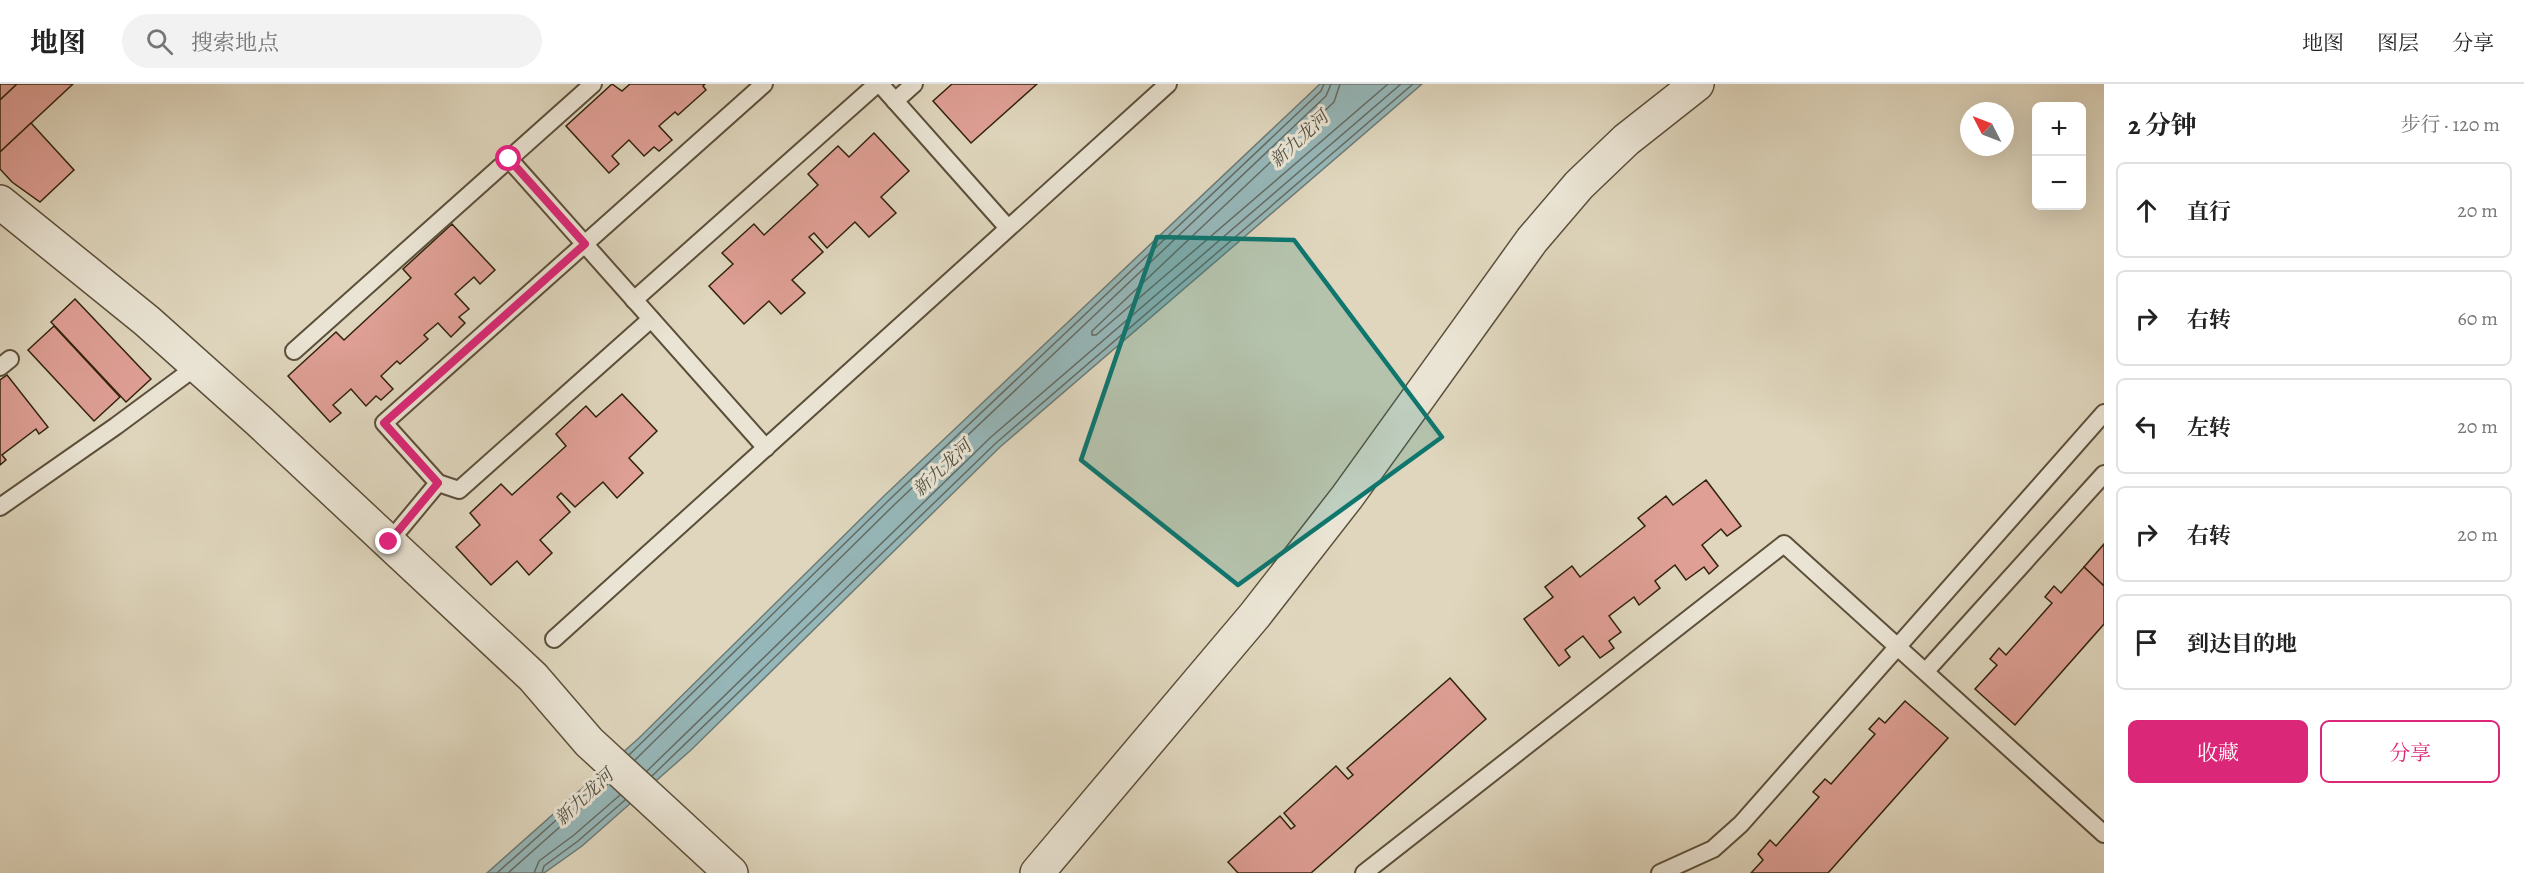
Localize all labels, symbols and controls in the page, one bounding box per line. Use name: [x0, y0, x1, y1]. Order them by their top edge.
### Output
search box: [122, 14, 542, 68]
text: 地图: [30, 24, 86, 62]
icon: search: [143, 25, 176, 58]
text: 搜索地点: [191, 28, 279, 58]
text: 地图: [2302, 29, 2344, 57]
text: 图层: [2377, 29, 2419, 57]
text: 分享: [2452, 29, 2494, 57]
north arrow: [1960, 102, 2014, 156]
map controls: [2032, 102, 2086, 210]
button: +: [2032, 102, 2086, 156]
water label: 新九龙河: [1264, 104, 1336, 172]
text: 2 分钟: [2128, 108, 2197, 143]
text: 步行 · 120 m: [2401, 111, 2500, 138]
route start: [495, 145, 521, 171]
button: −: [2032, 156, 2086, 210]
icon: ahead: [2130, 194, 2163, 227]
text: 直行: [2187, 197, 2231, 227]
text: 20 m: [2457, 197, 2498, 224]
icon: right: [2130, 302, 2163, 335]
text: 右转: [2187, 305, 2231, 335]
text: 60 m: [2458, 305, 2498, 332]
icon: left: [2130, 410, 2163, 443]
text: 左转: [2187, 413, 2231, 443]
text: 20 m: [2457, 413, 2498, 440]
water label: 新九龙河: [907, 433, 979, 501]
icon: right: [2130, 518, 2163, 551]
text: 右转: [2187, 521, 2231, 551]
text: 20 m: [2457, 521, 2498, 548]
route end: [375, 528, 401, 554]
icon: arrive: [2130, 626, 2163, 659]
text: 到达目的地: [2187, 629, 2297, 659]
button: 收藏: [2128, 720, 2308, 783]
button: 分享: [2320, 720, 2500, 783]
water label: 新九龙河: [549, 762, 621, 830]

